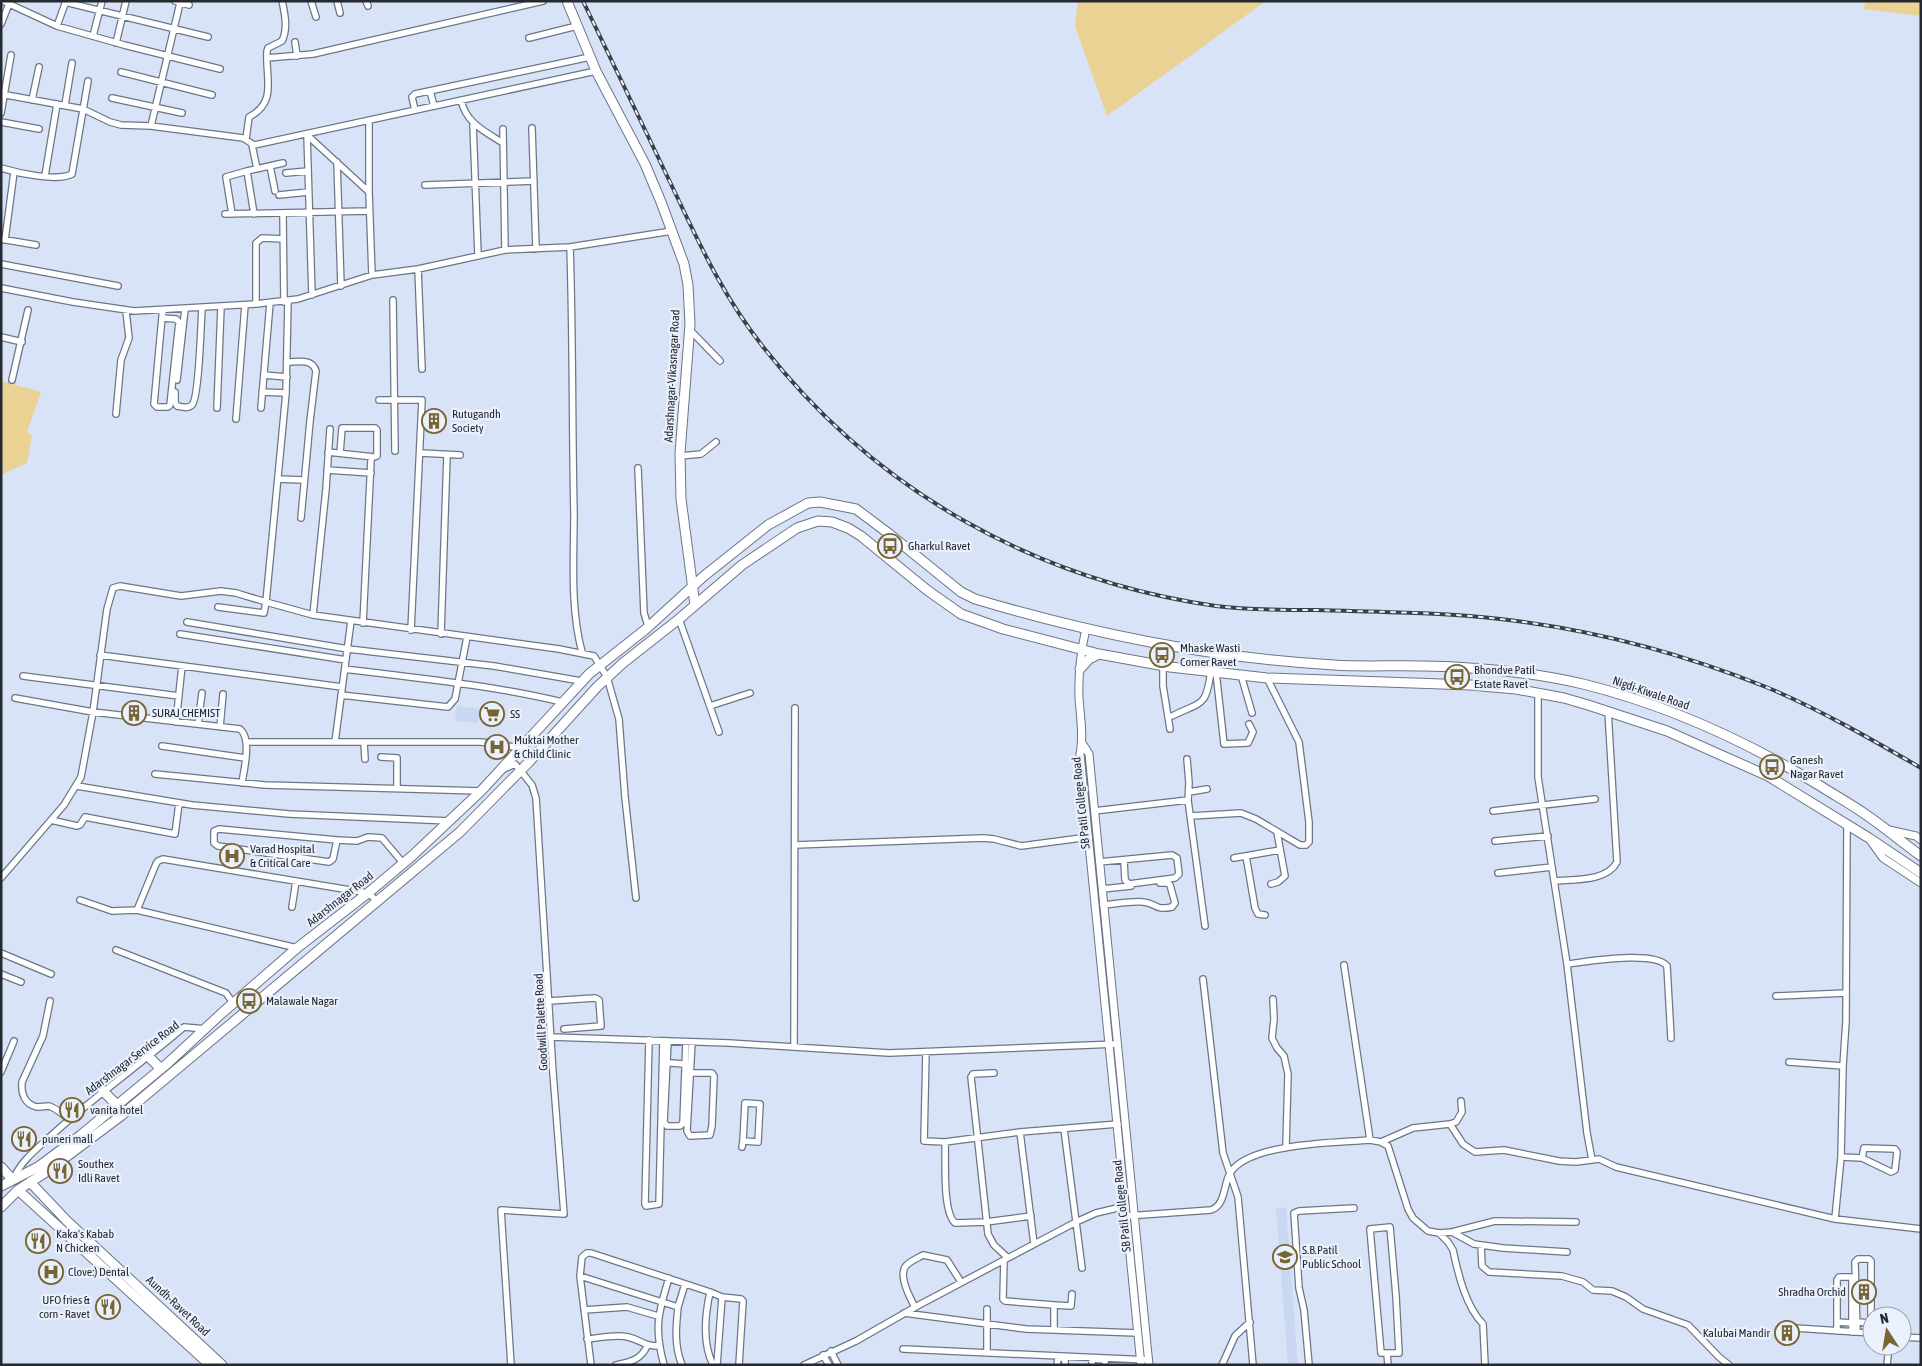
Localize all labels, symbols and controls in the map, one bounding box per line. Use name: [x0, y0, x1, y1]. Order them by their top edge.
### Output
street label: Adarshnagar-Vikasnagar Road: [662, 309, 682, 443]
place label: Rutugandh Society: [452, 407, 501, 435]
building icon: Rutugandh Society: [421, 408, 447, 434]
bus stop icon: Gharkul Ravet: [877, 533, 903, 559]
place label: Gharkul Ravet: [908, 539, 971, 553]
place label: Mhaske Wasti Corner Ravet: [1180, 641, 1240, 669]
bus stop icon: Mhaske Wasti Corner Ravet: [1149, 642, 1175, 668]
place label: Bhondve Patil Estate Ravet: [1474, 663, 1536, 691]
bus stop icon: Bhondve Patil Estate Ravet: [1444, 664, 1470, 690]
street label: Nigdi-Kiwale Road: [1611, 673, 1691, 713]
building icon: SURAJ CHEMIST: [121, 700, 147, 726]
supermarket icon: SS: [479, 701, 505, 727]
place label: SURAJ CHEMIST: [152, 706, 221, 720]
place label: SS: [510, 707, 520, 721]
place label: Muktai Mother & Child Clinic: [514, 733, 579, 761]
hospital icon: Muktai Mother & Child Clinic: [484, 734, 510, 760]
place label: Ganesh Nagar Ravet: [1790, 753, 1844, 781]
bus stop icon: Ganesh Nagar Ravet: [1759, 754, 1785, 780]
street label: SB Patil College Road: [1069, 756, 1093, 850]
place label: Varad Hospital & Critical Care: [250, 842, 316, 870]
hospital icon: Varad Hospital & Critical Care: [219, 843, 245, 869]
street label: Adarshnagar Road: [304, 869, 376, 929]
street label: Goodwill Palette Road: [531, 973, 551, 1071]
bus stop icon: Malawale Nagar: [236, 988, 262, 1014]
place label: Malawale Nagar: [266, 994, 338, 1008]
street label: Adarshnagar Service Road: [82, 1018, 182, 1098]
restaurant icon: vanita hotel: [59, 1097, 85, 1123]
place label: vanita hotel: [90, 1103, 144, 1117]
restaurant icon: puneri mall: [11, 1126, 37, 1152]
place label: puneri mall: [42, 1132, 94, 1146]
place label: Southex Idli Ravet: [78, 1157, 120, 1185]
restaurant icon: Southex Idli Ravet: [47, 1158, 73, 1184]
street label: SB Patil College Road: [1110, 1159, 1134, 1253]
place label: Kaka's Kabab N Chicken: [56, 1227, 114, 1255]
restaurant icon: Kaka's Kabab N Chicken: [25, 1228, 51, 1254]
place label: S.B.Patil Public School: [1302, 1243, 1362, 1271]
school or university icon: S.B.Patil Public School: [1272, 1244, 1298, 1270]
hospital icon: Clove:) Dental: [38, 1259, 64, 1285]
place label: Clove:) Dental: [68, 1265, 130, 1279]
street label: Aundh-Ravet Road: [143, 1273, 213, 1339]
building icon: Shradha Orchid: [1851, 1279, 1877, 1305]
place label: Shradha Orchid: [1778, 1285, 1846, 1299]
place label: UFO fries & corn - Ravet: [39, 1293, 91, 1321]
restaurant icon: UFO fries & corn - Ravet: [95, 1294, 121, 1320]
north arrow: [1862, 1306, 1912, 1356]
text: N: [1879, 1310, 1890, 1327]
building icon: Kalubai Mandir: [1774, 1320, 1800, 1346]
place label: Kalubai Mandir: [1703, 1326, 1770, 1340]

